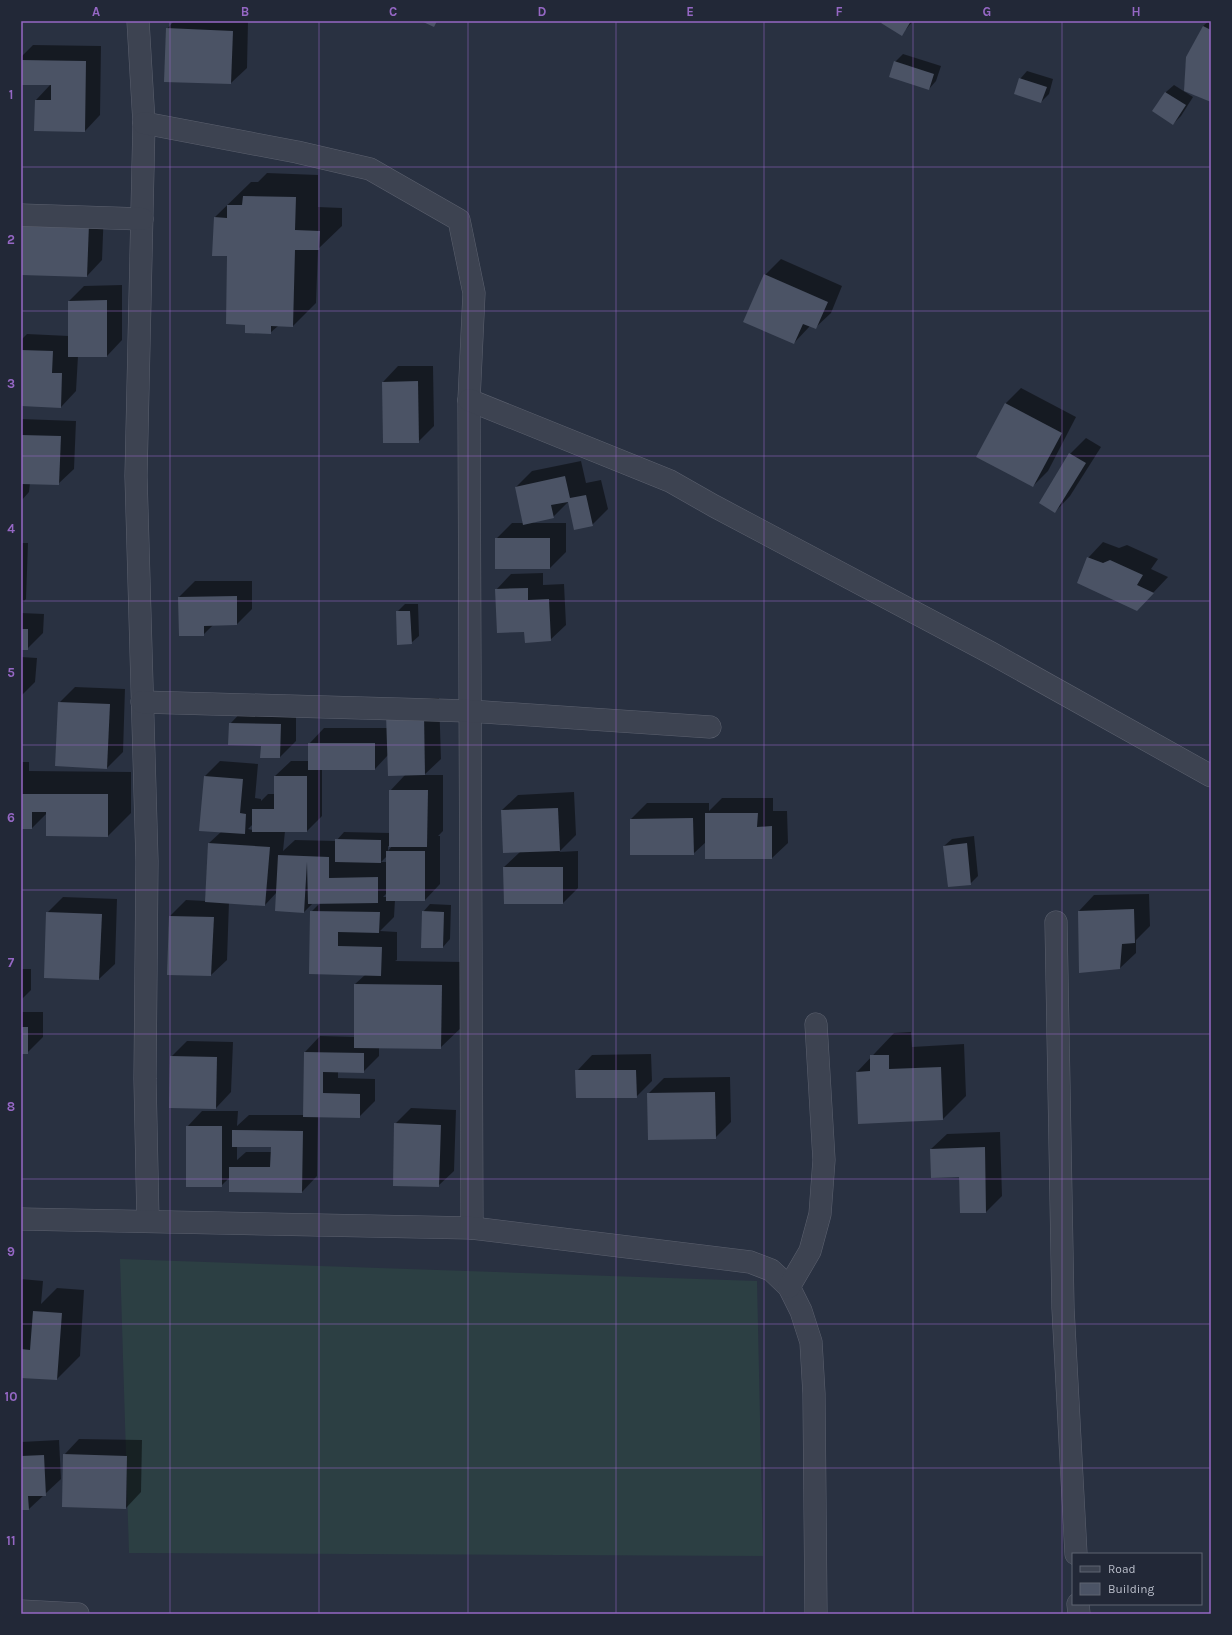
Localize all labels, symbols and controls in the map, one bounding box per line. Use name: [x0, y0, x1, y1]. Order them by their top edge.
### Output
text: A: [92, 4, 100, 19]
text: B: [241, 4, 249, 19]
text: C: [389, 4, 397, 19]
text: D: [538, 4, 547, 19]
text: E: [686, 4, 694, 19]
text: F: [835, 4, 843, 19]
text: G: [983, 4, 991, 19]
text: H: [1131, 4, 1141, 19]
text: 1: [9, 87, 13, 102]
text: 2: [7, 232, 15, 247]
text: 3: [7, 376, 15, 391]
text: 4: [7, 521, 15, 536]
text: 5: [7, 665, 15, 680]
text: 6: [7, 810, 15, 825]
text: 7: [8, 955, 15, 970]
text: 8: [7, 1099, 15, 1114]
text: 9: [7, 1244, 15, 1259]
text: 10: [5, 1389, 17, 1404]
text: 11: [6, 1533, 16, 1548]
legend: [1072, 1553, 1202, 1605]
text: Road: [1108, 1562, 1136, 1576]
text: Building: [1108, 1582, 1155, 1596]

